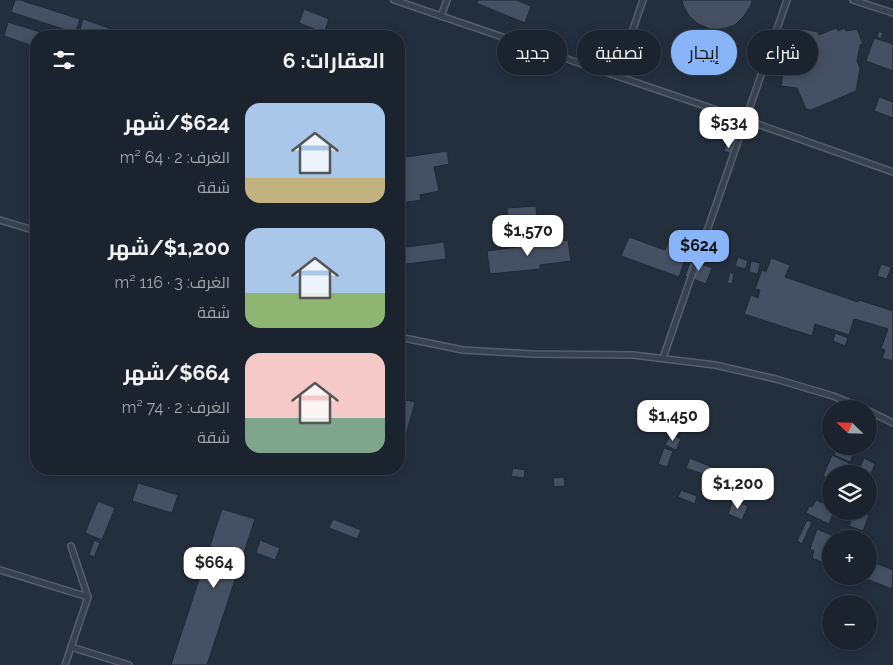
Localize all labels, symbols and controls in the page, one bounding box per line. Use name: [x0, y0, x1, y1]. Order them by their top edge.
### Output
chip: جديد: [497, 30, 567, 75]
chip: تصفية: [577, 30, 661, 75]
chip: إيجار: [671, 30, 737, 75]
chip: شراء: [747, 30, 818, 75]
icon: filters: [50, 46, 78, 74]
text: العقارات: 6: [283, 48, 385, 73]
pin: $534: [699, 106, 759, 149]
text: $624/شهر: [124, 110, 230, 135]
text: $534: [710, 113, 748, 132]
icon: home: [285, 123, 345, 183]
text: الغرف: 2 · 64 m²: [120, 148, 230, 167]
text: شقة: [197, 178, 230, 197]
pin: $1,570: [487, 214, 569, 257]
text: $1,570: [503, 221, 553, 240]
pin: $624: [669, 230, 729, 272]
text: $1,200/شهر: [108, 235, 230, 260]
text: $624: [680, 236, 718, 255]
icon: home: [285, 248, 345, 308]
text: الغرف: 3 · 116 m²: [115, 273, 230, 292]
text: شقة: [197, 303, 230, 322]
text: $664/شهر: [123, 360, 230, 385]
icon: home: [285, 373, 345, 433]
text: الغرف: 2 · 74 m²: [122, 398, 230, 417]
pin: $1,450: [632, 400, 714, 442]
north arrow: [822, 400, 878, 455]
map controls: [822, 400, 877, 650]
text: $1,450: [648, 406, 698, 425]
text: شقة: [197, 428, 230, 447]
button: layers: [822, 465, 877, 520]
pin: $1,200: [697, 468, 779, 510]
text: $1,200: [713, 474, 763, 493]
button: +: [822, 530, 877, 585]
pin: $664: [184, 546, 244, 589]
text: $664: [195, 553, 233, 572]
button: −: [822, 595, 877, 650]

